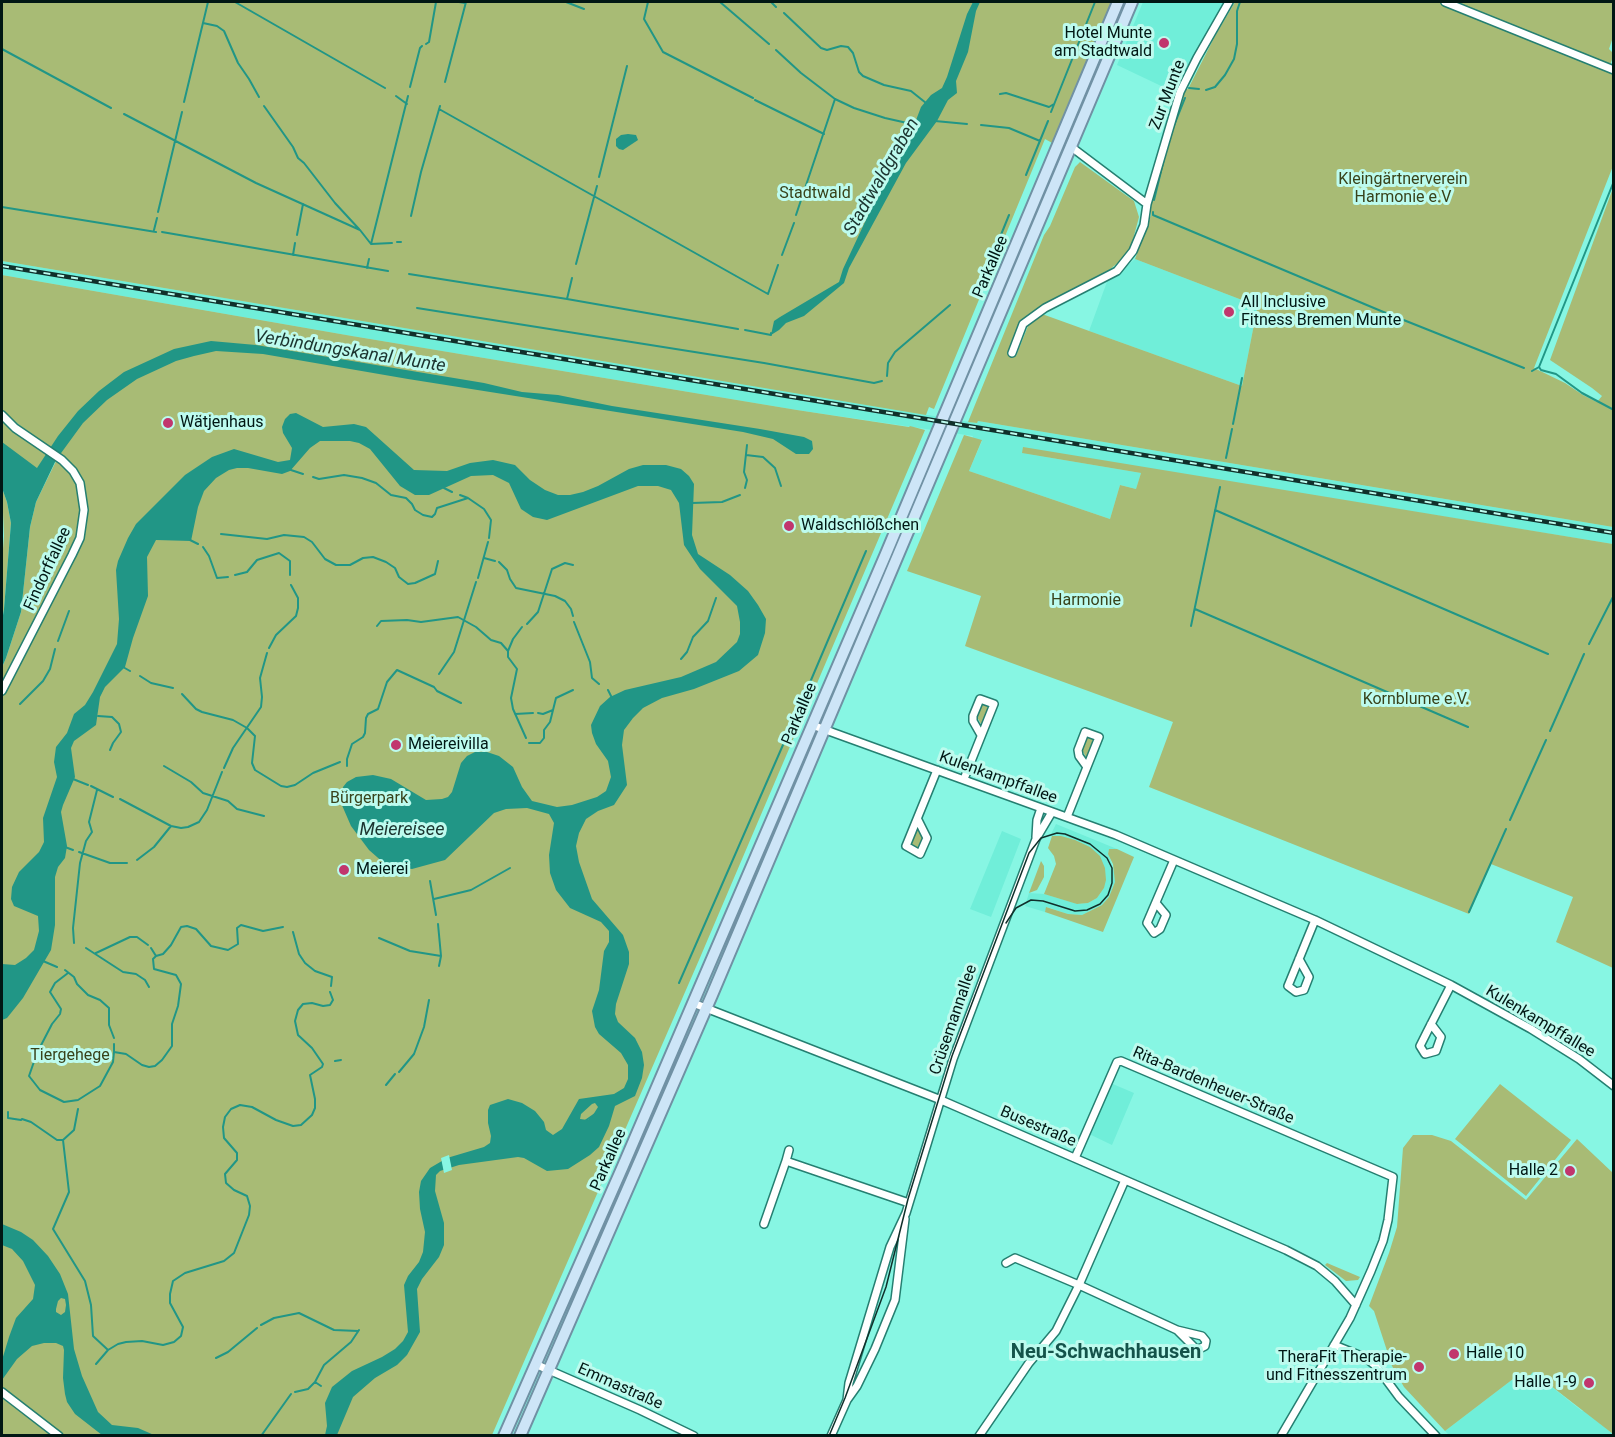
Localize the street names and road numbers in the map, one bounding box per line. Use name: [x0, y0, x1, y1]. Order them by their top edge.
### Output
street label: Zur Munte: [1146, 57, 1190, 133]
street label: Parkallee: [969, 233, 1013, 301]
street label: Findorffallee: [20, 524, 76, 614]
street label: Parkallee: [778, 680, 822, 748]
street label: Kulenkampffallee: [936, 748, 1060, 808]
street label: Crüsemannallee: [926, 962, 982, 1078]
street label: Kulenkampffallee: [1482, 982, 1598, 1062]
street label: Rita-Bardenheuer-Straße: [1129, 1043, 1297, 1129]
street label: Busestraße: [997, 1102, 1079, 1152]
street label: Parkallee: [587, 1126, 631, 1194]
street label: Emmastraße: [574, 1360, 666, 1414]

